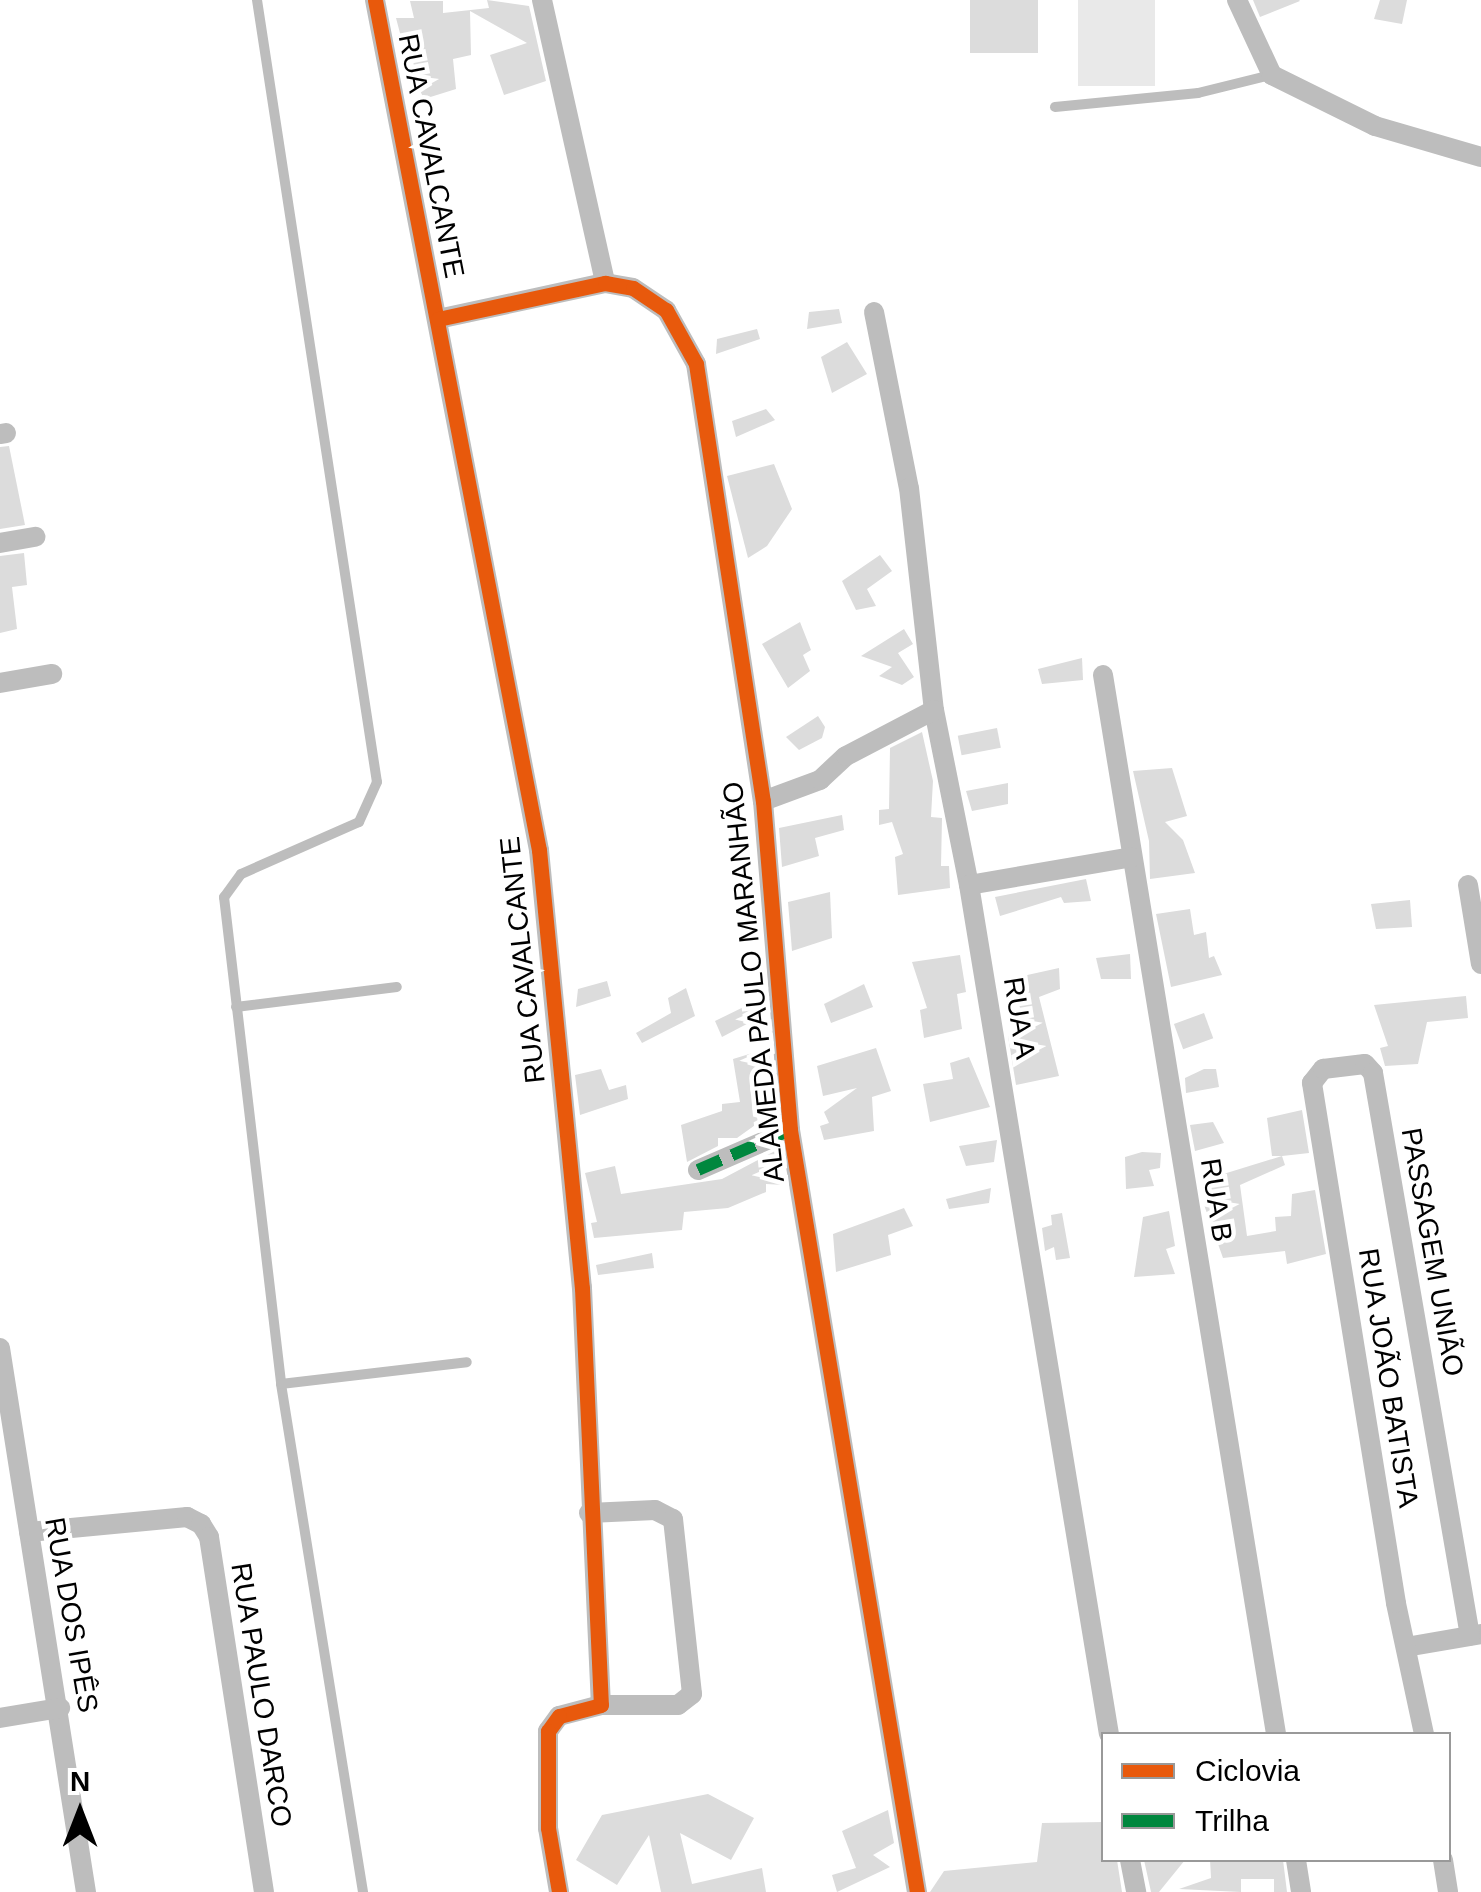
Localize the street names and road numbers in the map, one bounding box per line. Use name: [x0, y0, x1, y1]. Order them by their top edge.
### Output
street label: RUA CAVALCANTE: [391, 30, 471, 282]
street label: ALAMEDA PAULO MARANHÃO: [716, 779, 792, 1185]
street label: RUA CAVALCANTE: [493, 834, 553, 1086]
street label: RUA A: [996, 973, 1042, 1063]
street label: PASSAGEM UNIÃO: [1394, 1125, 1470, 1379]
street label: RUA B: [1193, 1155, 1239, 1245]
street label: RUA JOÃO BATISTA: [1351, 1245, 1425, 1511]
street label: RUA DOS IPÊS: [37, 1514, 105, 1716]
street label: RUA PAULO DARCO: [223, 1560, 299, 1830]

